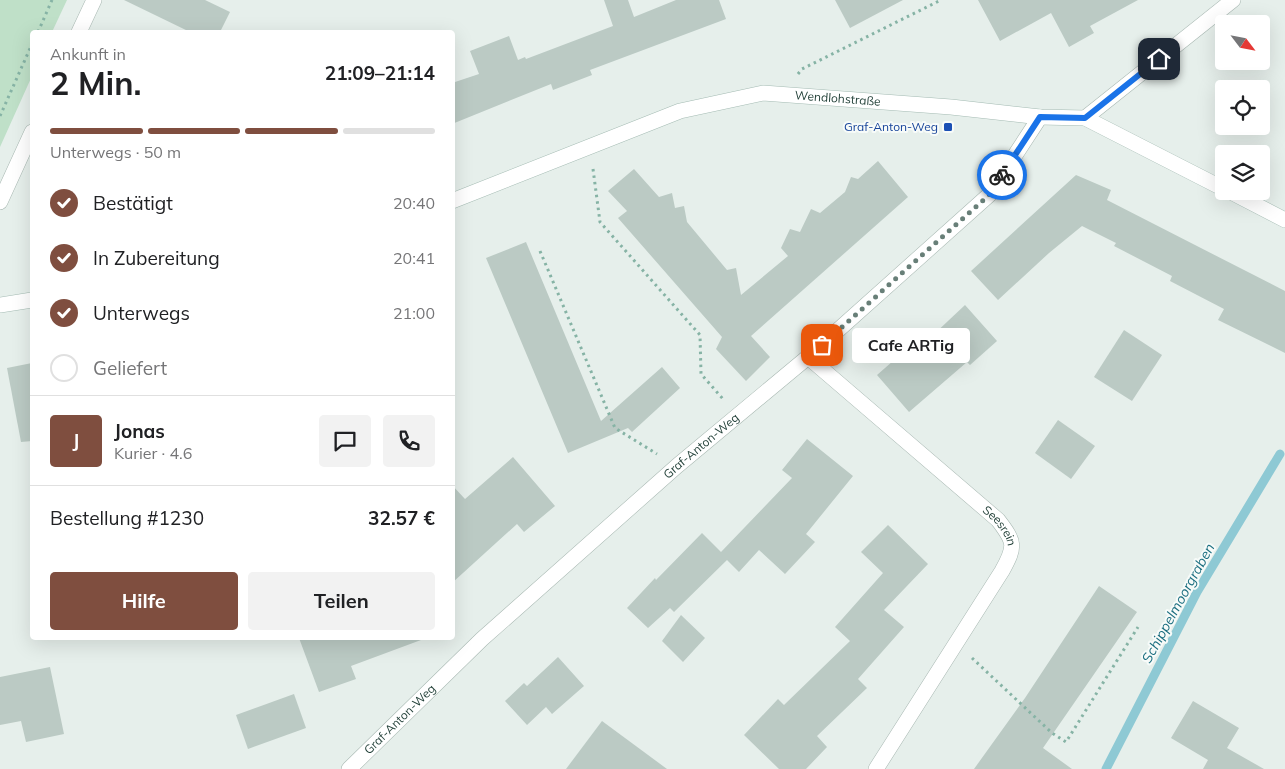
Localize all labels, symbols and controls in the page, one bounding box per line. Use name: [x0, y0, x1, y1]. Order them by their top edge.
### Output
north arrow: [1215, 15, 1270, 70]
map controls: [1215, 15, 1270, 200]
pin: [1138, 38, 1180, 80]
text: Ankunft in: [50, 44, 126, 64]
icon: home: [1145, 45, 1173, 73]
text: 21:09–21:14: [325, 61, 435, 85]
text: 2 Min.: [50, 63, 141, 103]
button: locate: [1215, 80, 1270, 135]
street label: Wendlohstraße: [794, 87, 881, 109]
place label: Graf-Anton-Weg: [844, 119, 938, 134]
marker: Graf-Anton-Weg: [942, 121, 954, 133]
text: Unterwegs · 50 m: [50, 142, 181, 162]
button: layers: [1215, 145, 1270, 200]
courier: [977, 150, 1027, 200]
icon: bike: [988, 161, 1016, 189]
icon: check: [50, 189, 78, 217]
text: Bestätigt: [93, 191, 173, 215]
text: 20:40: [393, 193, 435, 213]
icon: check: [50, 244, 78, 272]
text: In Zubereitung: [93, 246, 220, 270]
text: 20:41: [393, 248, 435, 268]
icon: check: [50, 299, 78, 327]
text: Unterwegs: [93, 301, 190, 325]
text: 21:00: [393, 303, 435, 323]
pin: [801, 324, 843, 366]
callout: Cafe ARTig: [852, 328, 970, 362]
icon: bag: [808, 331, 836, 359]
text: Cafe ARTig: [868, 335, 954, 355]
text: Geliefert: [93, 356, 167, 380]
street label: Graf-Anton-Weg: [660, 410, 742, 482]
button: chat: [319, 415, 371, 467]
button: phone: [383, 415, 435, 467]
text: Jonas: [114, 419, 165, 443]
text: J: [73, 429, 79, 453]
text: Kurier · 4.6: [114, 443, 192, 463]
street label: Seesrein: [980, 502, 1020, 547]
text: Bestellung #1230: [50, 506, 204, 530]
text: 32.57 €: [368, 506, 435, 530]
water label: Schippelmoorgraben: [1138, 540, 1218, 666]
button: Hilfe: [50, 572, 238, 630]
button: Teilen: [248, 572, 435, 630]
street label: Graf-Anton-Weg: [361, 681, 438, 757]

